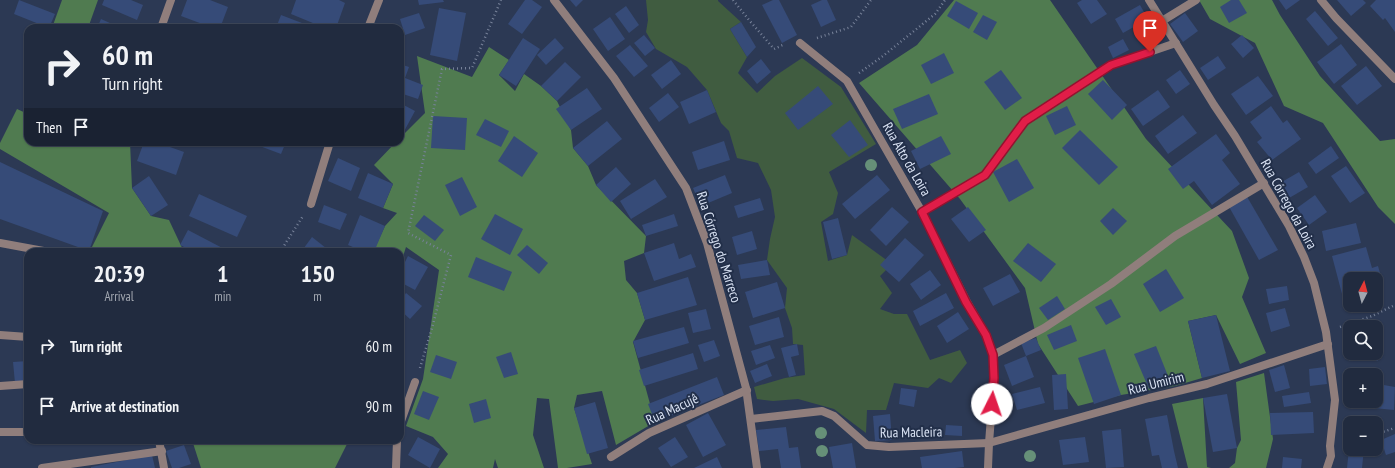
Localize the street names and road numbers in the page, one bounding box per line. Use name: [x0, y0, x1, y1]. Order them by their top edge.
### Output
street label: Rua Alto da Loira: [879, 119, 935, 199]
street label: Rua Córrego da Loira: [1257, 156, 1321, 252]
street label: Rua Córrego do Marreco: [693, 189, 745, 305]
street label: Rua Umirim: [1126, 367, 1186, 399]
street label: Rua Macujê: [643, 389, 701, 429]
street label: Rua Macleira: [880, 422, 942, 442]

